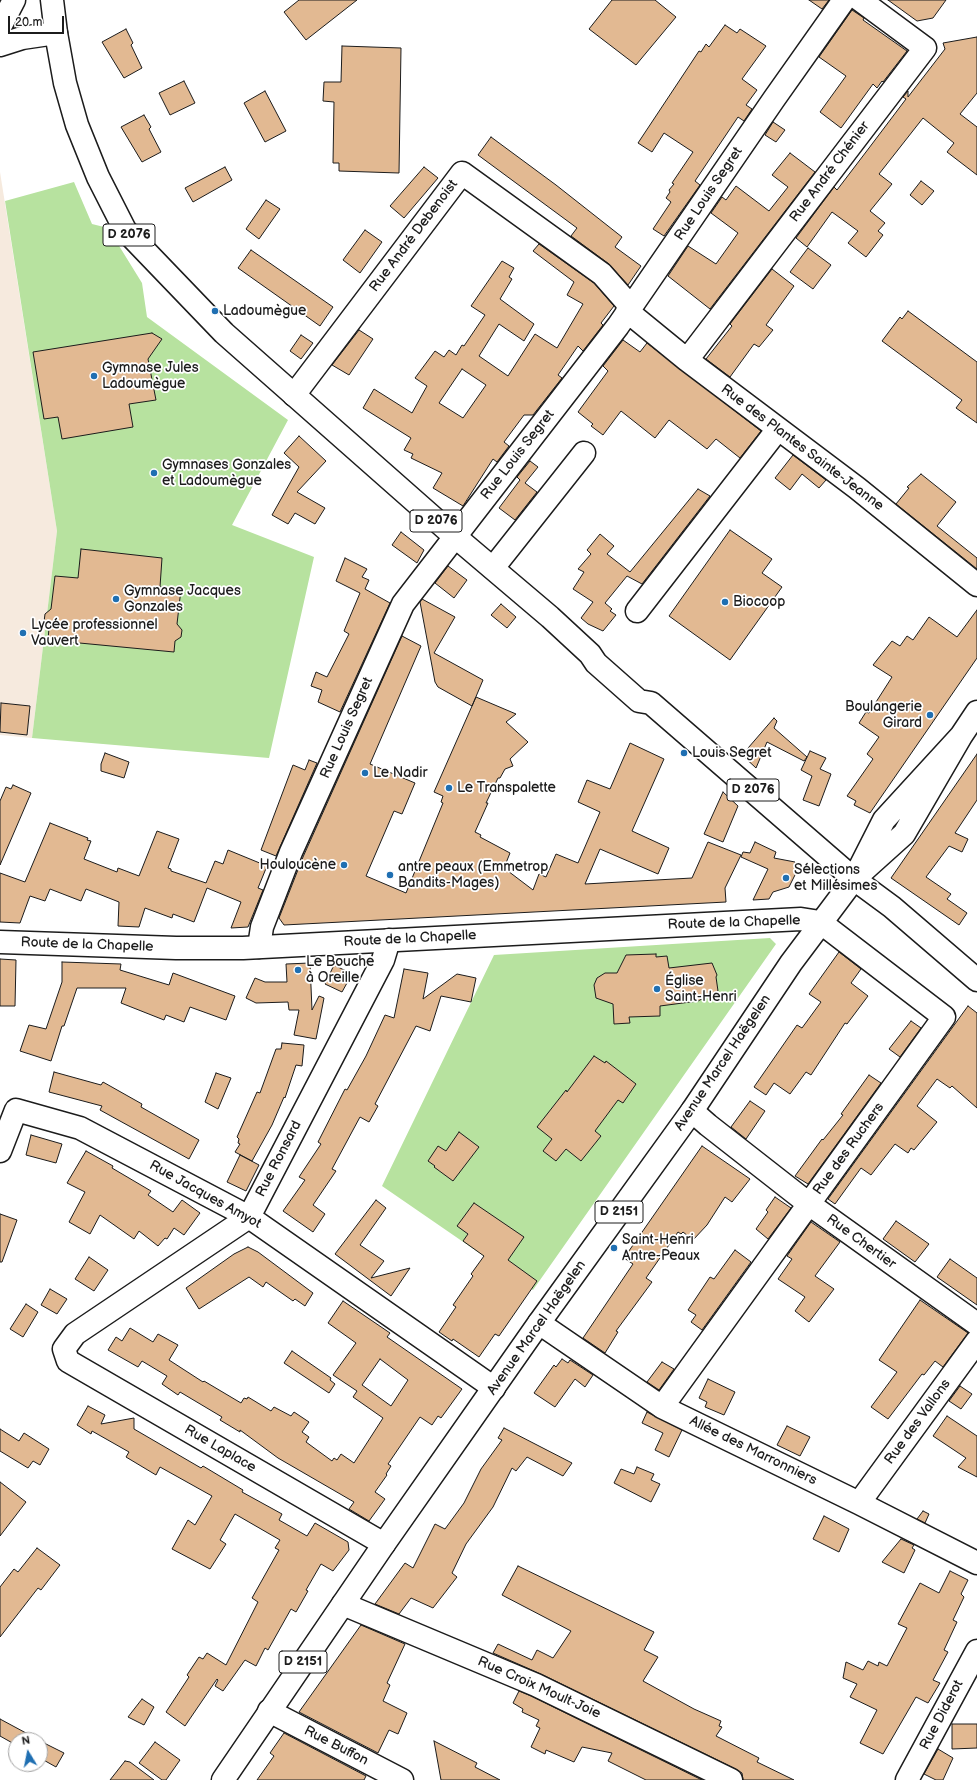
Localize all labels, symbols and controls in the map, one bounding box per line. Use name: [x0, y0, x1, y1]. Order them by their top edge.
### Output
scale bar: [10, 8, 66, 34]
text: 20 m: [15, 15, 42, 30]
street label: Rue André Chénier: [787, 118, 873, 226]
street label: Rue Louis Segret: [671, 144, 747, 244]
street label: Rue André Debenoist: [366, 177, 462, 295]
road number: D 2076: [103, 224, 155, 246]
place label: Ladoumègue: [223, 303, 306, 319]
marker: Ladoumègue: [210, 306, 220, 316]
place label: Gymnase Jules Ladoumègue: [102, 360, 199, 392]
marker: Gymnase Jules Ladoumègue: [89, 371, 99, 381]
street label: Rue des Plantes Sainte-Jeanne: [717, 381, 887, 515]
street label: Rue Louis Segret: [478, 407, 558, 503]
place label: Gymnases Gonzales et Ladoumègue: [162, 457, 291, 490]
marker: Gymnases Gonzales et Ladoumègue: [149, 468, 159, 478]
road number: D 2076: [410, 510, 462, 532]
place label: Gymnase Jacques Gonzales: [124, 583, 241, 616]
marker: Gymnase Jacques Gonzales: [111, 594, 121, 604]
place label: Biocoop: [733, 594, 785, 610]
marker: Biocoop: [720, 597, 730, 607]
place label: Lycée professionnel Vauvert: [31, 617, 158, 650]
marker: Lycée professionnel Vauvert: [18, 628, 28, 638]
street label: Rue Louis Segret: [317, 675, 377, 781]
place label: Boulangerie Girard: [845, 699, 922, 732]
marker: Boulangerie Girard: [925, 710, 935, 720]
place label: Louis Segret: [692, 745, 771, 761]
marker: Louis Segret: [679, 748, 689, 758]
place label: Le Nadir: [373, 765, 428, 781]
marker: Le Nadir: [360, 768, 370, 778]
road number: D 2076: [727, 779, 779, 801]
place label: Le Transpalette: [457, 780, 556, 796]
marker: Le Transpalette: [444, 783, 454, 793]
place label: Houloucène: [259, 857, 336, 873]
place label: antre peaux (Emmetrop Bandits-Mages): [398, 859, 548, 892]
marker: Houloucène: [339, 860, 349, 870]
place label: Sélections et Millésimes: [794, 862, 877, 894]
marker: antre peaux (Emmetrop Bandits-Mages): [385, 870, 395, 880]
marker: Sélections et Millésimes: [781, 873, 791, 883]
street label: Route de la Chapelle: [667, 912, 801, 934]
street label: Route de la Chapelle: [343, 927, 477, 951]
street label: Route de la Chapelle: [20, 934, 154, 956]
place label: Le Bouche à Oreille: [306, 954, 374, 986]
marker: Le Bouche à Oreille: [293, 965, 303, 975]
place label: Église Saint-Henri: [665, 973, 737, 1006]
marker: Église Saint-Henri: [652, 984, 662, 994]
street label: Avenue Marcel Haëgelen: [671, 992, 775, 1134]
street label: Rue des Ruchers: [810, 1100, 888, 1198]
street label: Rue Ronsard: [253, 1118, 305, 1200]
street label: Rue Jacques Amyot: [146, 1157, 264, 1233]
road number: D 2151: [595, 1201, 643, 1223]
street label: Rue Chertier: [823, 1211, 899, 1273]
place label: Saint-Henri Antre-Peaux: [622, 1232, 700, 1264]
marker: Saint-Henri Antre-Peaux: [609, 1243, 619, 1253]
street label: Avenue Marcel Haëgelen: [484, 1257, 590, 1399]
street label: Rue des Vallons: [881, 1376, 955, 1468]
street label: Allée des Marronniers: [687, 1413, 819, 1489]
street label: Rue Laplace: [181, 1422, 259, 1476]
road number: D 2151: [279, 1651, 327, 1673]
street label: Rue Croix Moult-Joie: [475, 1653, 603, 1723]
street label: Rue Diderot: [917, 1677, 967, 1753]
street label: Rue Buffon: [301, 1723, 371, 1769]
north arrow: [8, 1732, 48, 1772]
text: N: [21, 1734, 31, 1748]

